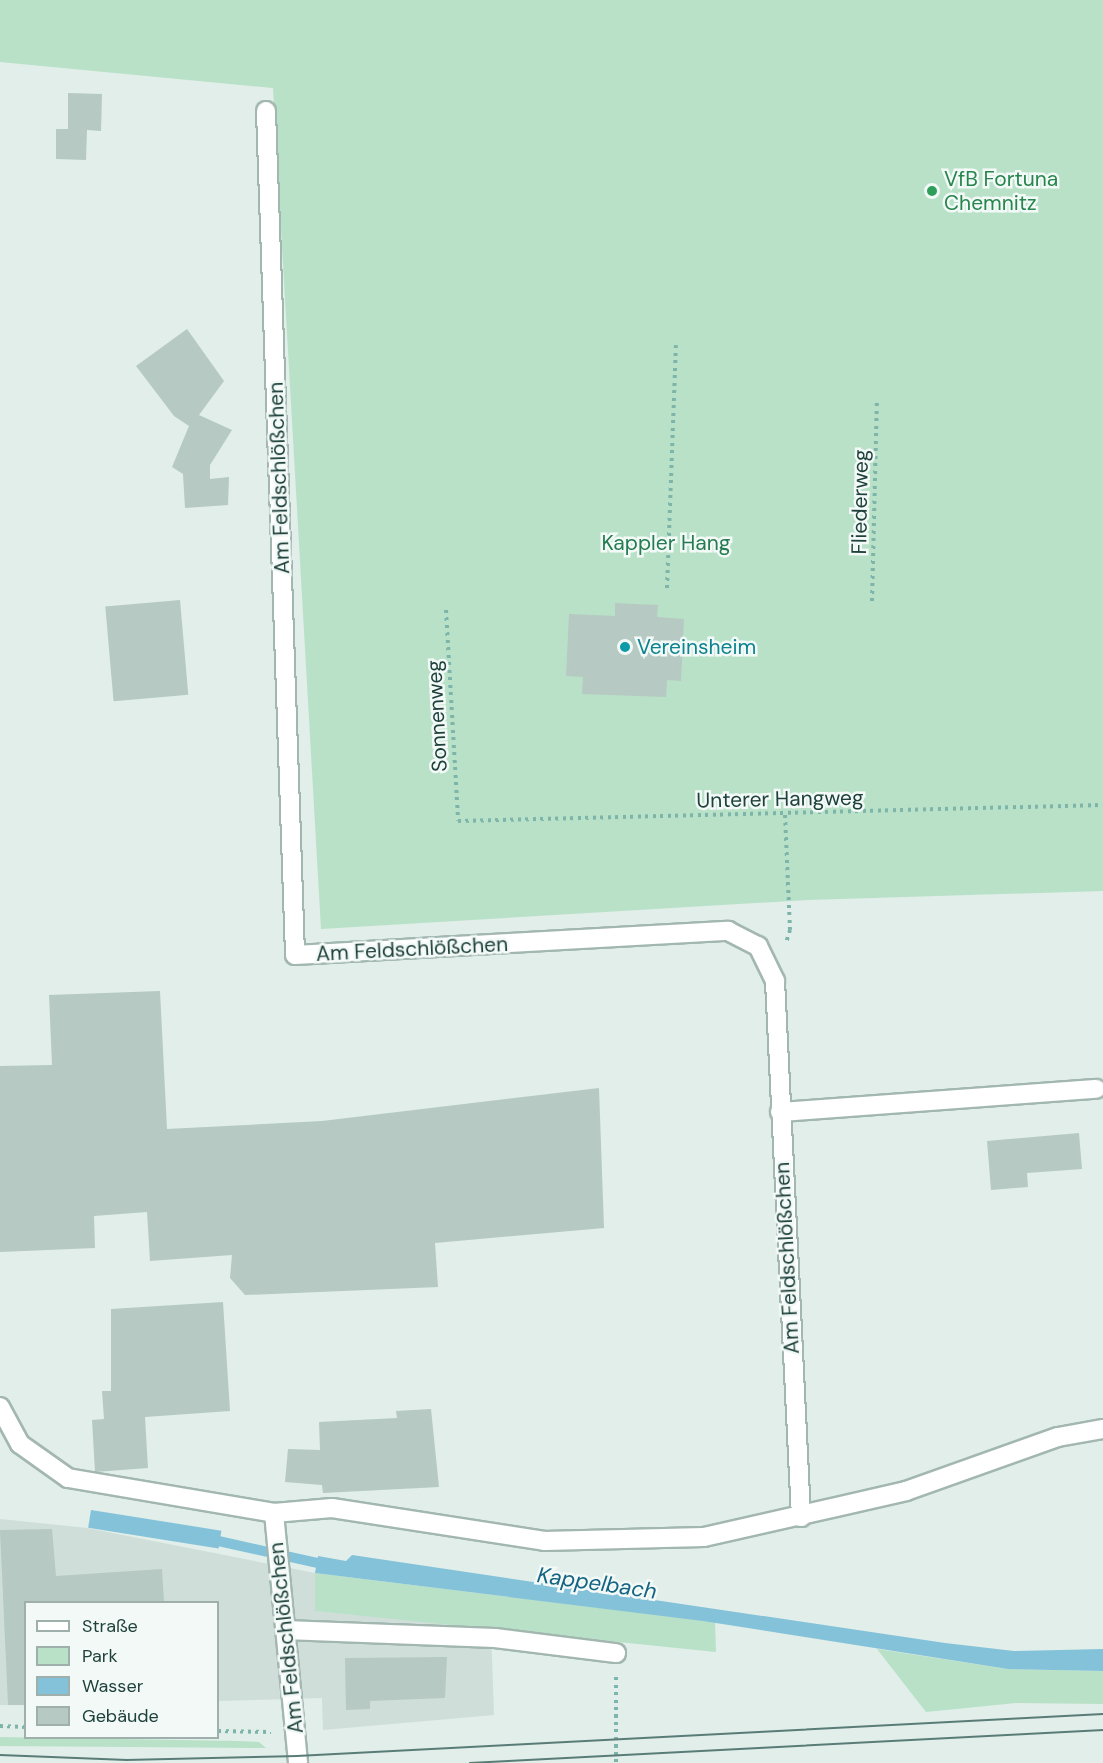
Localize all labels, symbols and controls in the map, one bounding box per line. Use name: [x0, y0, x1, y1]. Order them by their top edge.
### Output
place label: VfB Fortuna Chemnitz: [944, 166, 1058, 216]
marker: VfB Fortuna Chemnitz: [925, 184, 939, 198]
street label: Am Feldschlößchen: [263, 382, 295, 574]
street label: Fliederweg: [846, 449, 874, 555]
park label: Kappler Hang: [602, 530, 730, 556]
place label: Vereinsheim: [637, 634, 756, 660]
marker: Vereinsheim: [618, 640, 632, 654]
street label: Sonnenweg: [421, 659, 453, 773]
street label: Unterer Hangweg: [696, 785, 864, 813]
street label: Am Feldschlößchen: [315, 931, 509, 967]
street label: Am Feldschlößchen: [769, 1161, 805, 1355]
street label: Am Feldschlößchen: [263, 1541, 309, 1735]
water label: Kappelbach: [535, 1562, 659, 1604]
legend: [24, 1601, 219, 1739]
text: Straße: [82, 1614, 138, 1638]
text: Park: [82, 1644, 118, 1668]
text: Wasser: [82, 1674, 143, 1698]
text: Gebäude: [82, 1704, 159, 1728]

